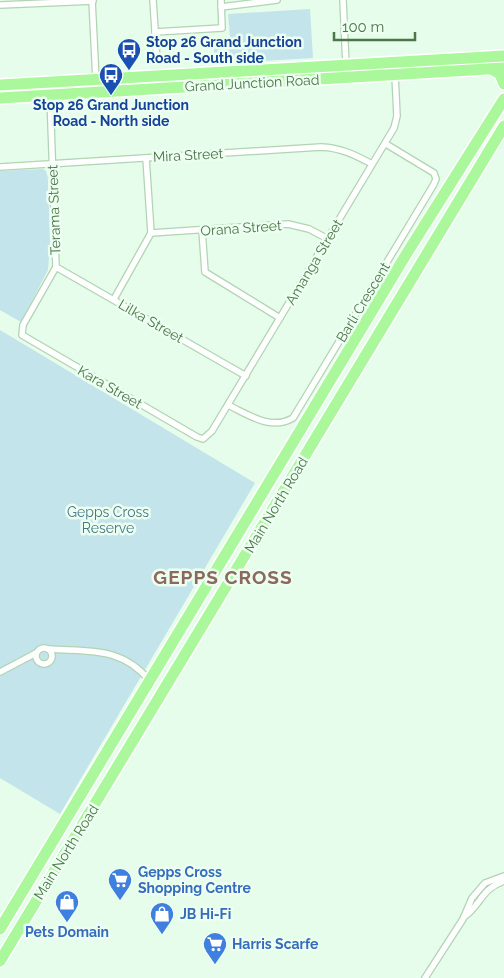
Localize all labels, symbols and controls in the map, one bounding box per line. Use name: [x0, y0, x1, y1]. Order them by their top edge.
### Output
scale bar: [334, 10, 415, 42]
text: 100 m: [342, 18, 384, 36]
place label: Stop 26 Grand Junction Road - South side: [146, 34, 302, 66]
bus stop icon: Stop 26 Grand Junction Road - South side: [116, 37, 142, 71]
bus stop icon: Stop 26 Grand Junction Road - North side: [98, 62, 124, 96]
street label: Grand Junction Road: [184, 71, 320, 95]
place label: Stop 26 Grand Junction Road - North side: [33, 97, 189, 129]
street label: Mira Street: [153, 145, 224, 165]
street label: Terama Street: [44, 164, 64, 256]
street label: Amanga Street: [282, 216, 346, 308]
street label: Orana Street: [200, 217, 282, 239]
street label: Barli Crescent: [333, 259, 393, 345]
street label: Lilka Street: [116, 296, 187, 346]
street label: Kara Street: [75, 362, 145, 412]
street label: Main North Road: [241, 454, 311, 556]
park label: Gepps Cross Reserve: [67, 504, 149, 536]
district label: GEPPS CROSS: [153, 566, 293, 588]
street label: Main North Road: [30, 802, 102, 902]
place label: Gepps Cross Shopping Centre: [138, 864, 252, 896]
supermarket icon: Gepps Cross Shopping Centre: [107, 867, 133, 901]
shop icon: Pets Domain: [54, 889, 80, 923]
shop icon: JB Hi-Fi: [149, 901, 175, 935]
place label: JB Hi-Fi: [180, 906, 231, 922]
place label: Pets Domain: [25, 924, 109, 940]
supermarket icon: Harris Scarfe: [202, 931, 228, 965]
place label: Harris Scarfe: [232, 936, 319, 952]

